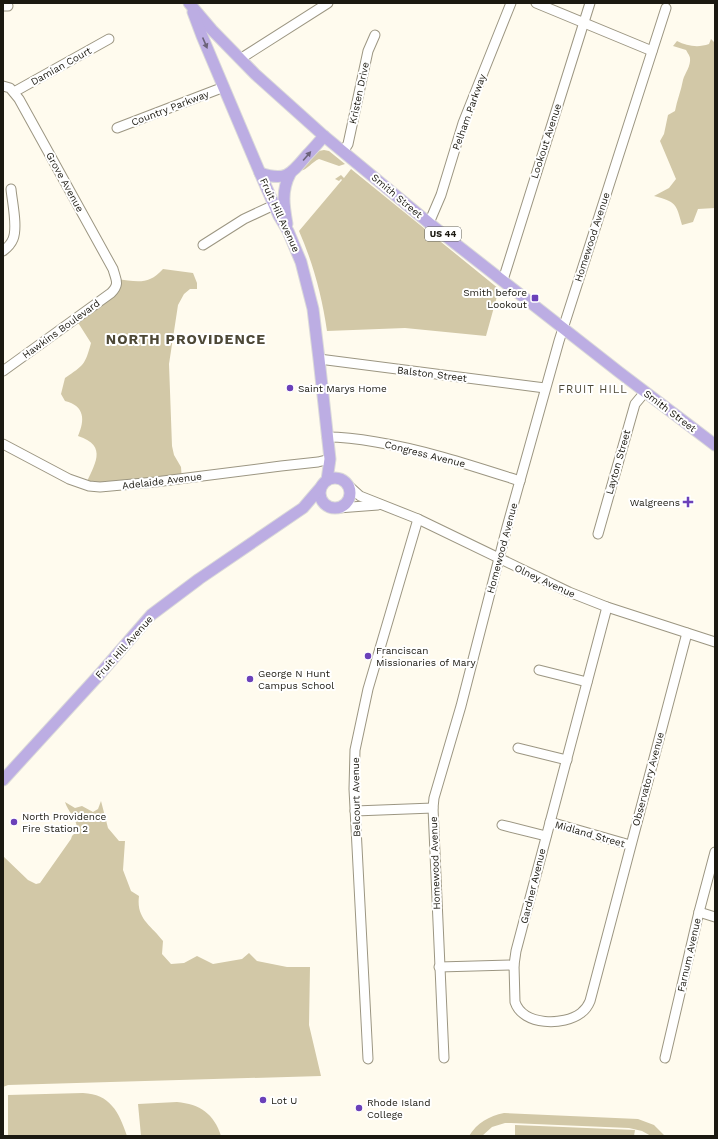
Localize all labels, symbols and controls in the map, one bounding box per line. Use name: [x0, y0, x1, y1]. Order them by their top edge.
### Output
one-way arrow: [202, 37, 208, 49]
street label: Damian Court: [29, 44, 94, 87]
street label: Kristen Drive: [347, 61, 371, 125]
street label: Pelham Parkway: [450, 72, 488, 151]
street label: Country Parkway: [130, 88, 211, 128]
street label: Lookout Avenue: [529, 102, 563, 180]
street label: Grove Avenue: [44, 150, 86, 214]
one-way arrow: [303, 150, 312, 161]
street label: Smith Street: [370, 172, 425, 221]
street label: Fruit Hill Avenue: [258, 176, 302, 254]
street label: Homewood Avenue: [572, 191, 612, 283]
road number: US 44: [425, 227, 461, 241]
place label: Smith before Lookout: [463, 287, 528, 310]
marker: Smith before Lookout: [530, 293, 540, 303]
street label: Hawkins Boulevard: [20, 297, 102, 361]
district label: NORTH PROVIDENCE: [106, 331, 266, 347]
street label: Balston Street: [396, 364, 468, 384]
marker: Saint Marys Home: [285, 383, 295, 393]
place label: Saint Marys Home: [298, 383, 387, 394]
district label: FRUIT HILL: [558, 383, 628, 396]
street label: Smith Street: [642, 388, 699, 435]
street label: Layton Street: [604, 428, 633, 495]
street label: Congress Avenue: [383, 439, 467, 469]
street label: Adelaide Avenue: [121, 471, 203, 491]
place label: Walgreens: [630, 497, 680, 508]
marker: Walgreens: [683, 497, 693, 507]
street label: Homewood Avenue: [485, 501, 519, 594]
street label: Olney Avenue: [513, 562, 577, 600]
street label: Fruit Hill Avenue: [93, 613, 155, 681]
place label: Franciscan Missionaries of Mary: [376, 645, 477, 668]
marker: Franciscan Missionaries of Mary: [363, 651, 373, 661]
place label: George N Hunt Campus School: [258, 668, 334, 691]
marker: George N Hunt Campus School: [245, 674, 255, 684]
street label: Observatory Avenue: [630, 731, 666, 827]
street label: Belcourt Avenue: [350, 757, 362, 837]
place label: North Providence Fire Station 2: [22, 811, 107, 834]
street label: Homewood Avenue: [428, 816, 442, 910]
marker: North Providence Fire Station 2: [9, 817, 19, 827]
street label: Midland Street: [554, 819, 627, 849]
street label: Gardner Avenue: [518, 847, 548, 925]
street label: Farnum Avenue: [675, 917, 703, 993]
marker: Lot U: [258, 1095, 268, 1105]
place label: Lot U: [271, 1095, 297, 1106]
place label: Rhode Island College: [367, 1097, 431, 1120]
marker: Rhode Island College: [354, 1103, 364, 1113]

